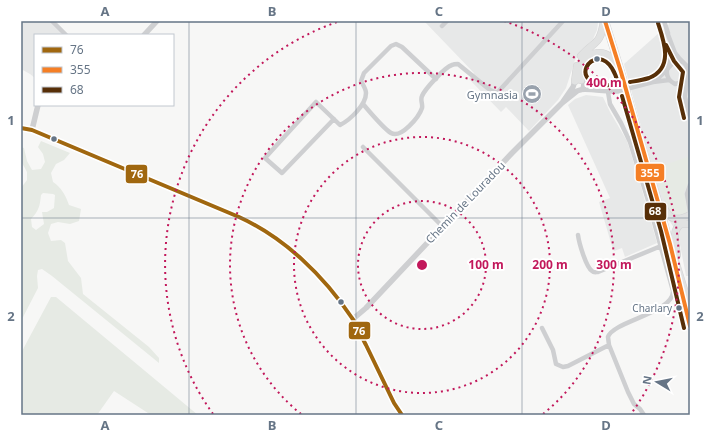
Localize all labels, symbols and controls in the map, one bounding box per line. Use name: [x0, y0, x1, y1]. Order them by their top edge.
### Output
text: A: [101, 2, 110, 20]
text: B: [268, 2, 276, 20]
text: C: [435, 2, 443, 20]
text: D: [601, 2, 611, 20]
legend: [34, 34, 174, 106]
text: 76: [70, 41, 84, 58]
unlabelled marker: [592, 54, 602, 64]
text: 355: [70, 61, 91, 78]
text: 400 m: [586, 74, 622, 91]
text: 68: [70, 81, 84, 98]
sports icon: Gymnasia: [521, 83, 543, 105]
place label: Gymnasia: [467, 87, 518, 102]
text: 1: [7, 111, 15, 129]
text: 1: [696, 111, 704, 129]
unlabelled marker: [49, 134, 59, 144]
street label: Chemin de Louradou: [422, 158, 508, 246]
line badge: 355: [635, 163, 665, 182]
line badge: 76: [125, 164, 148, 184]
text: 355: [641, 165, 659, 180]
text: 76: [131, 166, 143, 181]
line badge: 68: [644, 202, 667, 221]
text: 68: [649, 203, 661, 218]
text: 100 m: [468, 256, 504, 273]
text: 200 m: [532, 256, 568, 273]
text: 300 m: [596, 256, 632, 273]
centre of rings: [415, 258, 429, 272]
unlabelled marker: [336, 297, 346, 307]
place label: Charlary: [632, 301, 673, 315]
marker: Charlary: [674, 303, 684, 313]
text: 2: [7, 307, 15, 325]
text: 2: [696, 307, 704, 325]
line badge: 76: [348, 321, 371, 340]
text: 76: [353, 323, 365, 338]
north arrow: [637, 362, 677, 402]
text: N: [638, 374, 655, 386]
text: A: [101, 416, 110, 434]
text: B: [268, 416, 276, 434]
text: C: [435, 416, 443, 434]
text: D: [601, 416, 611, 434]

